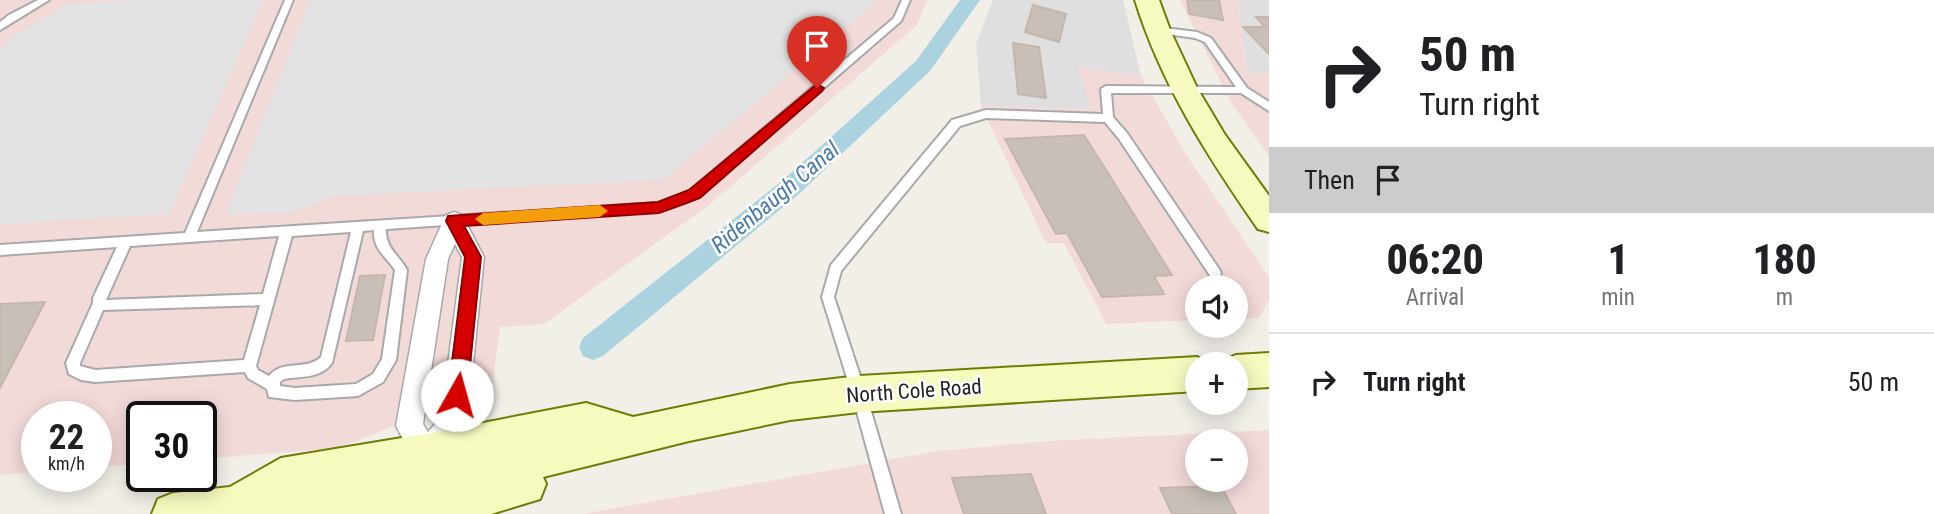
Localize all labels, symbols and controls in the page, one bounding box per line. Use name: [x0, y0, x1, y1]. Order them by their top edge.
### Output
pin: [787, 16, 847, 88]
text: 50 m: [1419, 26, 1516, 83]
icon: arrive: [798, 27, 836, 65]
icon: right: [1304, 28, 1395, 119]
text: Turn right: [1419, 85, 1540, 123]
water label: Ridenbaugh Canal: [706, 135, 845, 259]
icon: arrive: [1369, 161, 1407, 199]
text: Then: [1304, 165, 1355, 195]
text: 06:20: [1386, 235, 1484, 284]
text: 1: [1607, 235, 1629, 284]
text: 180: [1752, 235, 1817, 284]
map controls: [1185, 275, 1248, 492]
button: sound: [1185, 275, 1248, 338]
text: Arrival: [1406, 284, 1464, 311]
text: min: [1601, 284, 1635, 311]
text: m: [1776, 284, 1793, 311]
button: +: [1185, 352, 1248, 415]
position arrow: [420, 358, 494, 432]
icon: right: [1304, 363, 1342, 401]
text: Turn right: [1363, 367, 1465, 397]
text: 50 m: [1848, 367, 1899, 397]
street label: North Cole Road: [845, 374, 983, 408]
speed limit sign: 30: [126, 401, 217, 492]
text: 22: [49, 417, 84, 458]
button: −: [1185, 429, 1248, 492]
text: km/h: [48, 453, 85, 474]

